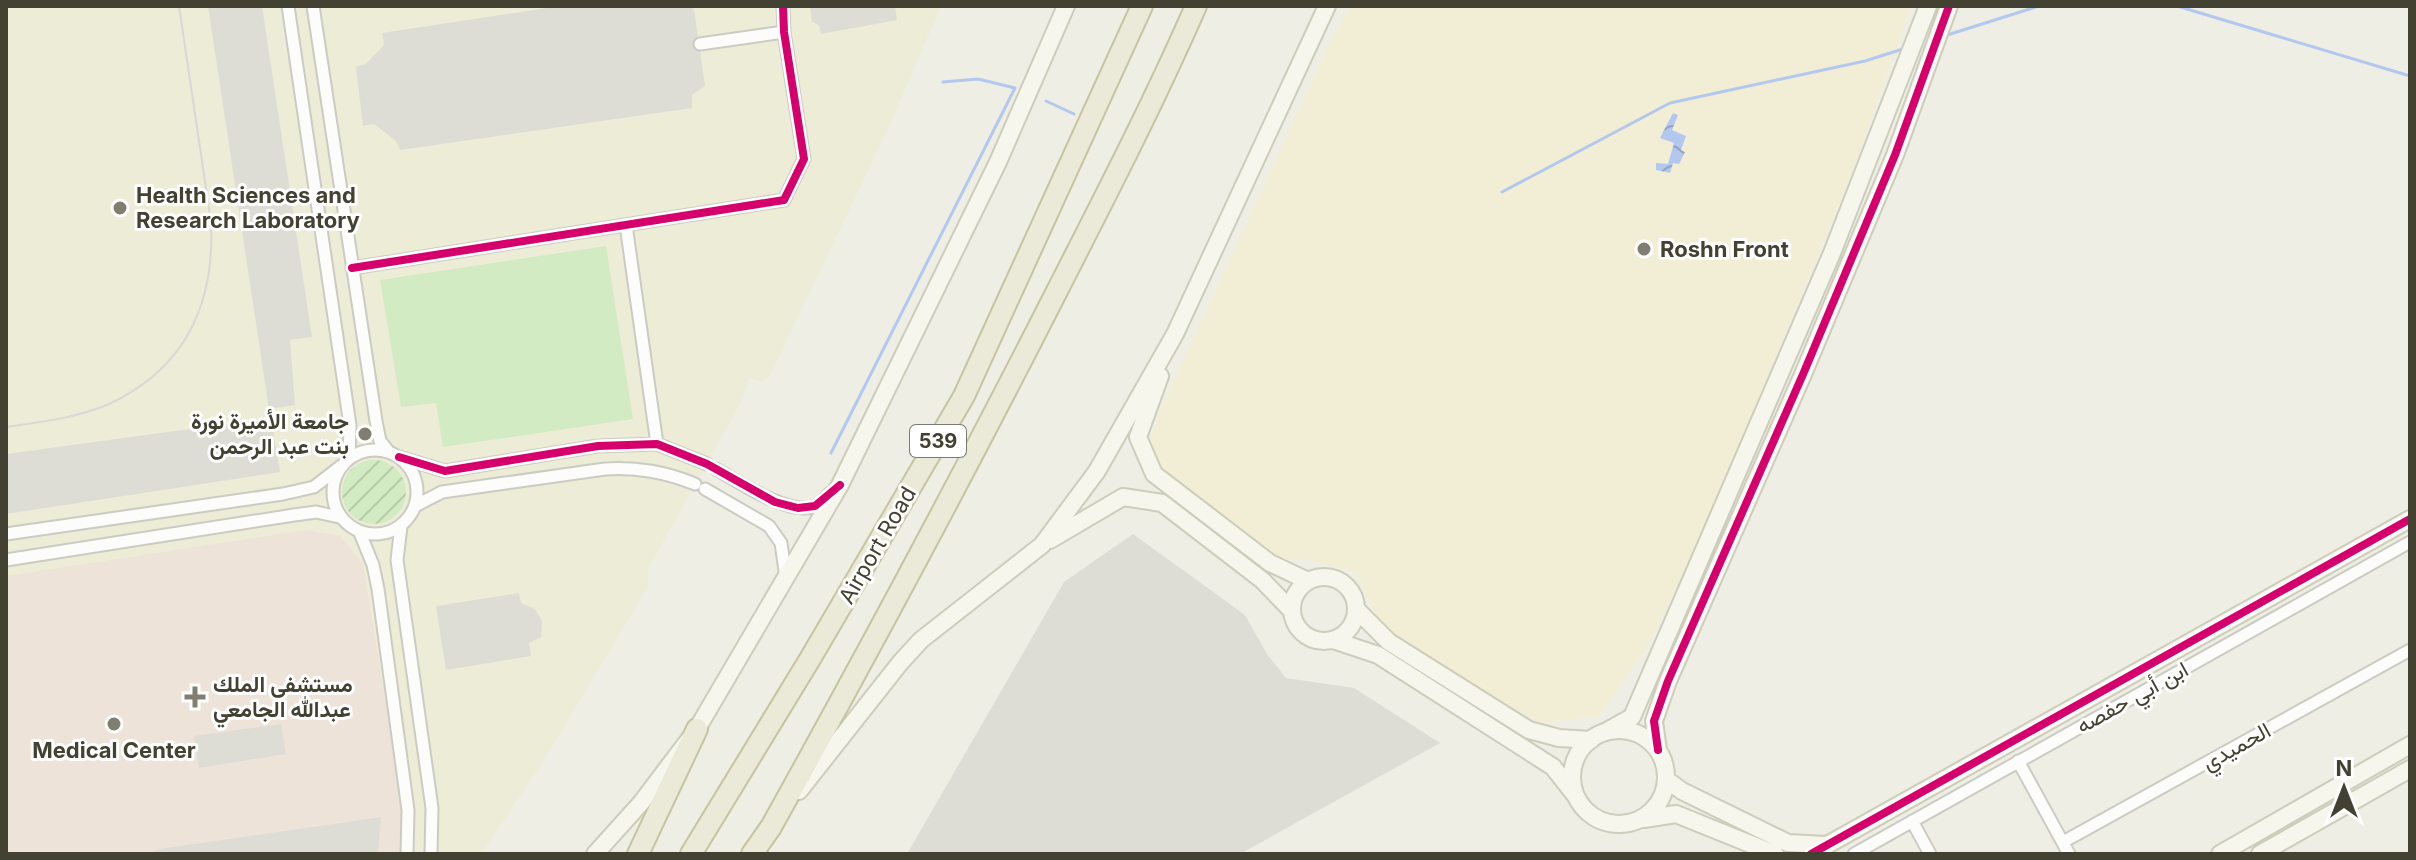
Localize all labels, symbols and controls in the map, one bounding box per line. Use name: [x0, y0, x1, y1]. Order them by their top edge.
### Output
place label: Health Sciences and Research Laboratory: [136, 182, 360, 233]
marker: Health Sciences and Research Laboratory: [111, 199, 129, 217]
place label: Roshn Front: [1660, 236, 1789, 262]
marker: Roshn Front: [1635, 240, 1653, 258]
place label: جامعة الأميرة نورة بنت عبد الرحمن: [191, 408, 349, 460]
marker: جامعة الأميرة نورة بنت عبد الرحمن: [356, 425, 374, 443]
road number: 539: [910, 425, 966, 457]
street label: Airport Road: [833, 482, 921, 608]
street label: ابن أبي حفصه: [2072, 656, 2195, 744]
place label: مستشفى الملك عبدالله الجامعي: [213, 671, 353, 728]
marker: مستشفى الملك عبدالله الجامعي: [184, 686, 206, 708]
marker: Medical Center: [105, 715, 123, 733]
street label: الحميدي: [2197, 717, 2278, 781]
place label: Medical Center: [32, 737, 196, 763]
north arrow: [2304, 748, 2384, 828]
text: N: [2336, 755, 2352, 781]

